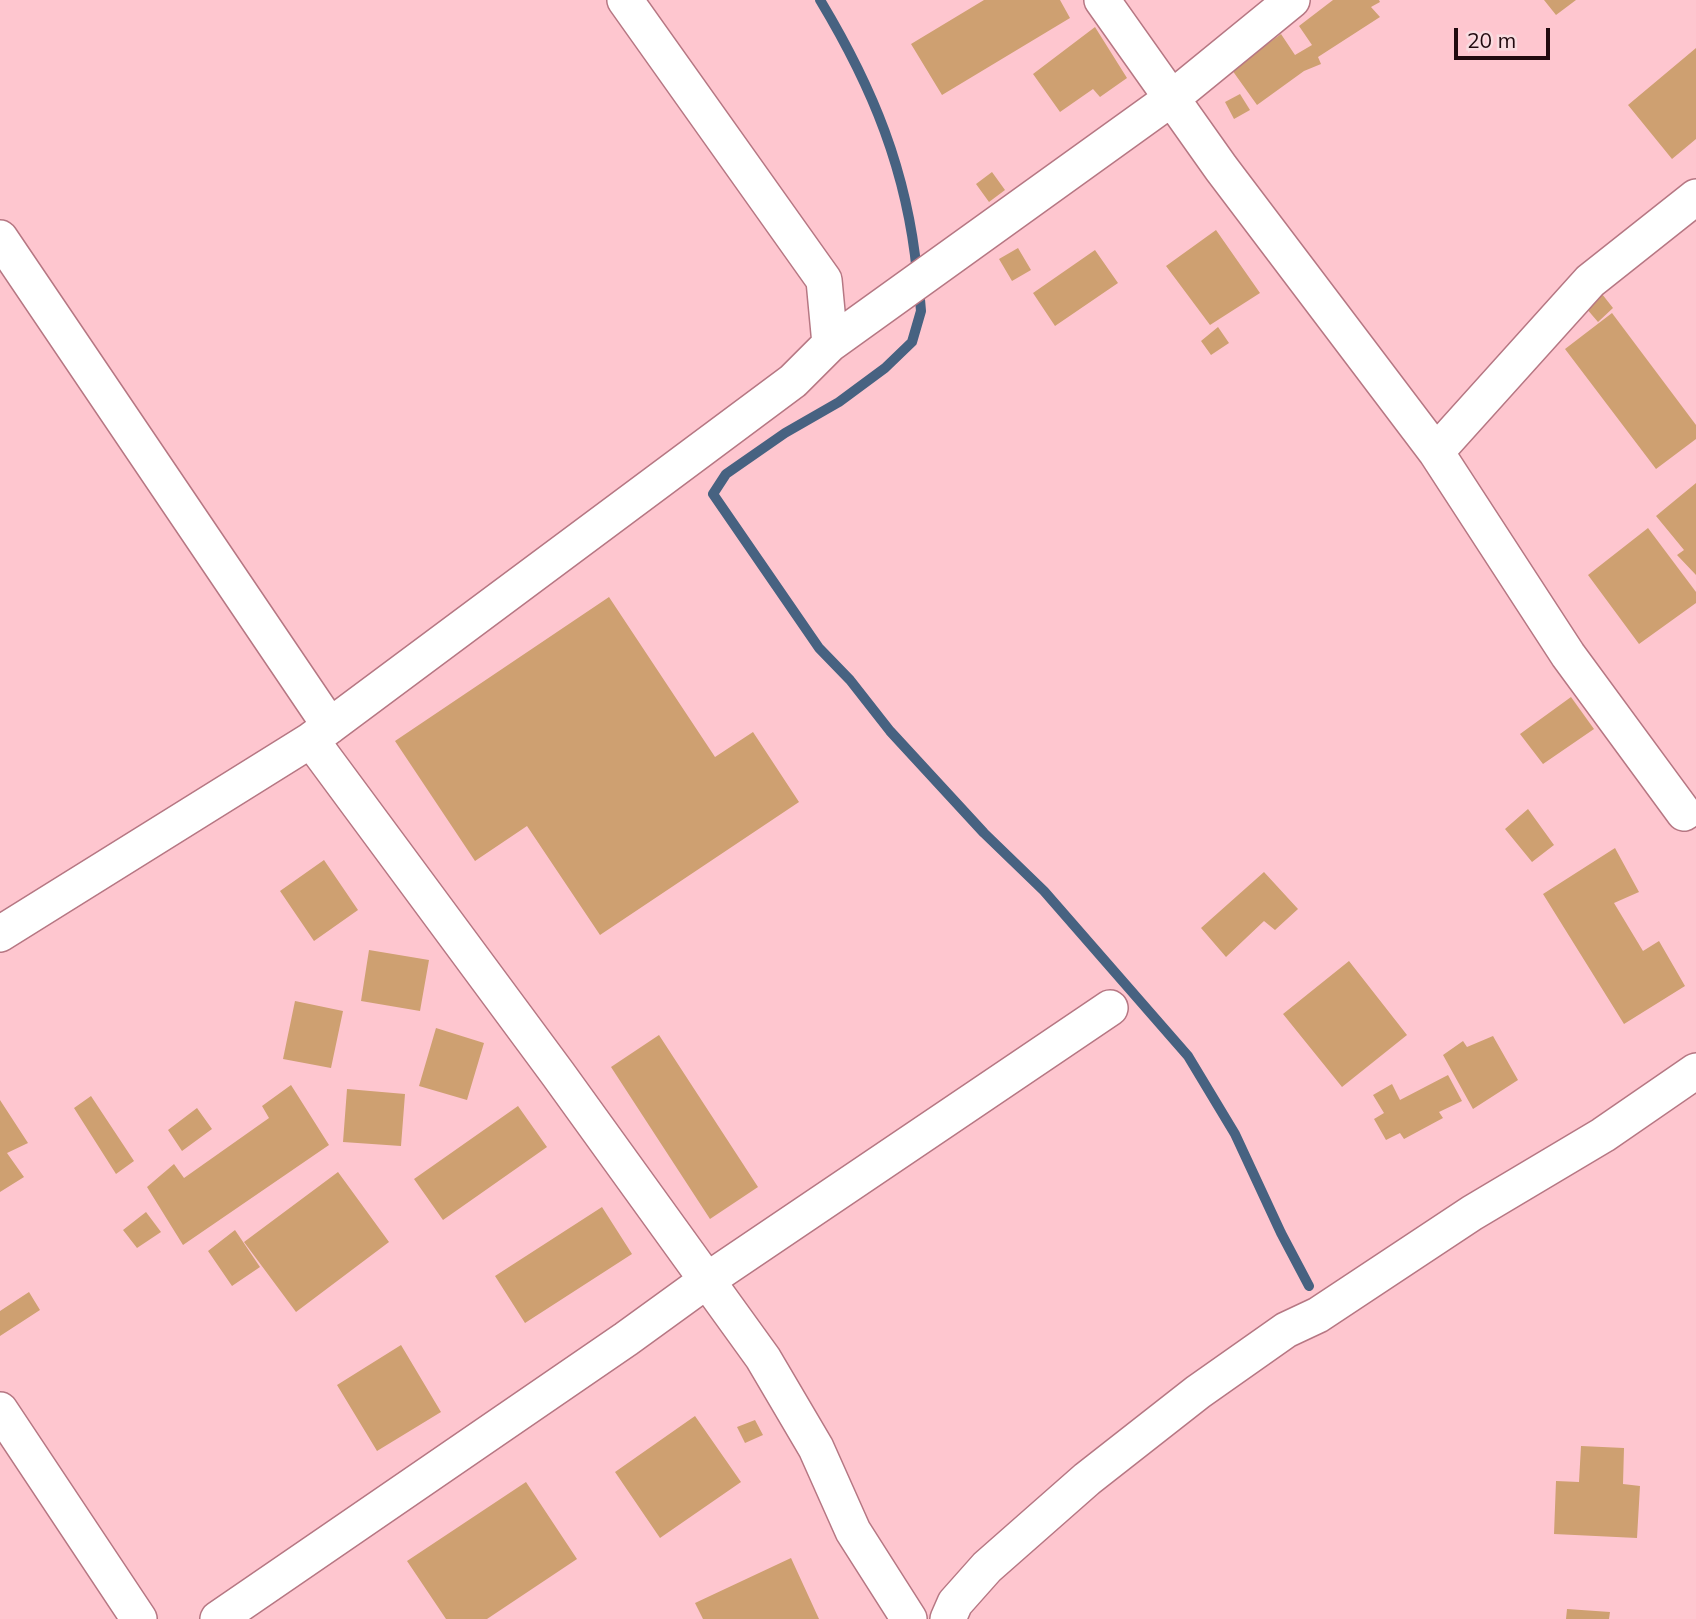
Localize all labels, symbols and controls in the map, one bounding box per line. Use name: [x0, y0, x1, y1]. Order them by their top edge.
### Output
scale bar: [1458, 14, 1554, 58]
text: 20 m: [1467, 27, 1516, 53]

